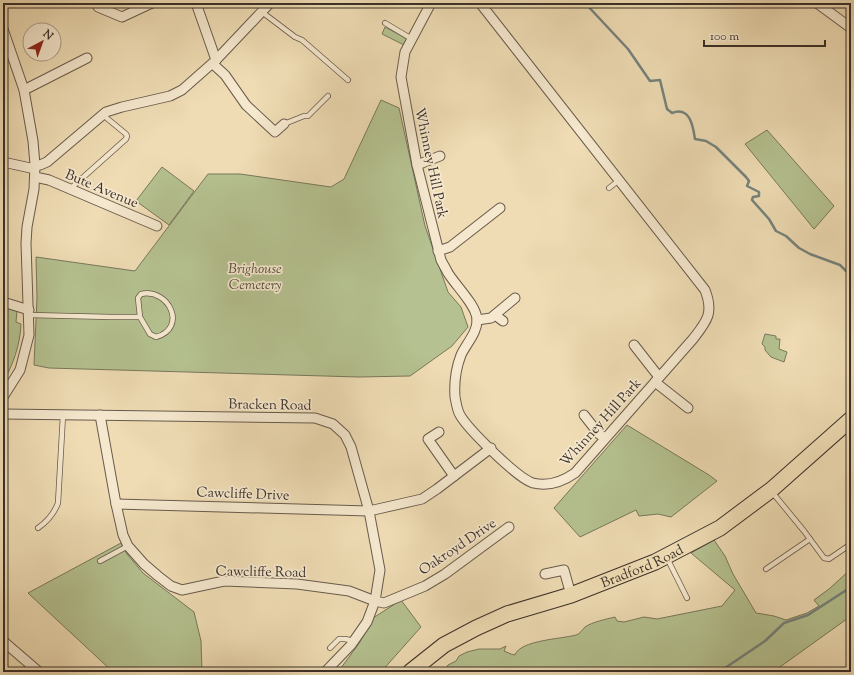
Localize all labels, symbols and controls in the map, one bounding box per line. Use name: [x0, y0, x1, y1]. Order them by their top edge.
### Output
north arrow: [22, 22, 62, 62]
scale bar: [704, 22, 825, 48]
text: N: [39, 26, 57, 44]
text: 100 m: [710, 28, 739, 46]
street label: Whinney Hill Park: [409, 106, 452, 221]
street label: Bute Avenue: [61, 165, 141, 214]
park label: Brighouse Cemetery: [228, 260, 282, 296]
street label: Whinney Hill Park: [556, 374, 647, 472]
street label: Bracken Road: [228, 395, 312, 417]
street label: Cawcliffe Drive: [196, 483, 290, 507]
street label: Oakroyd Drive: [415, 514, 501, 581]
street label: Bradford Road: [598, 541, 688, 594]
street label: Cawcliffe Road: [215, 562, 307, 584]

